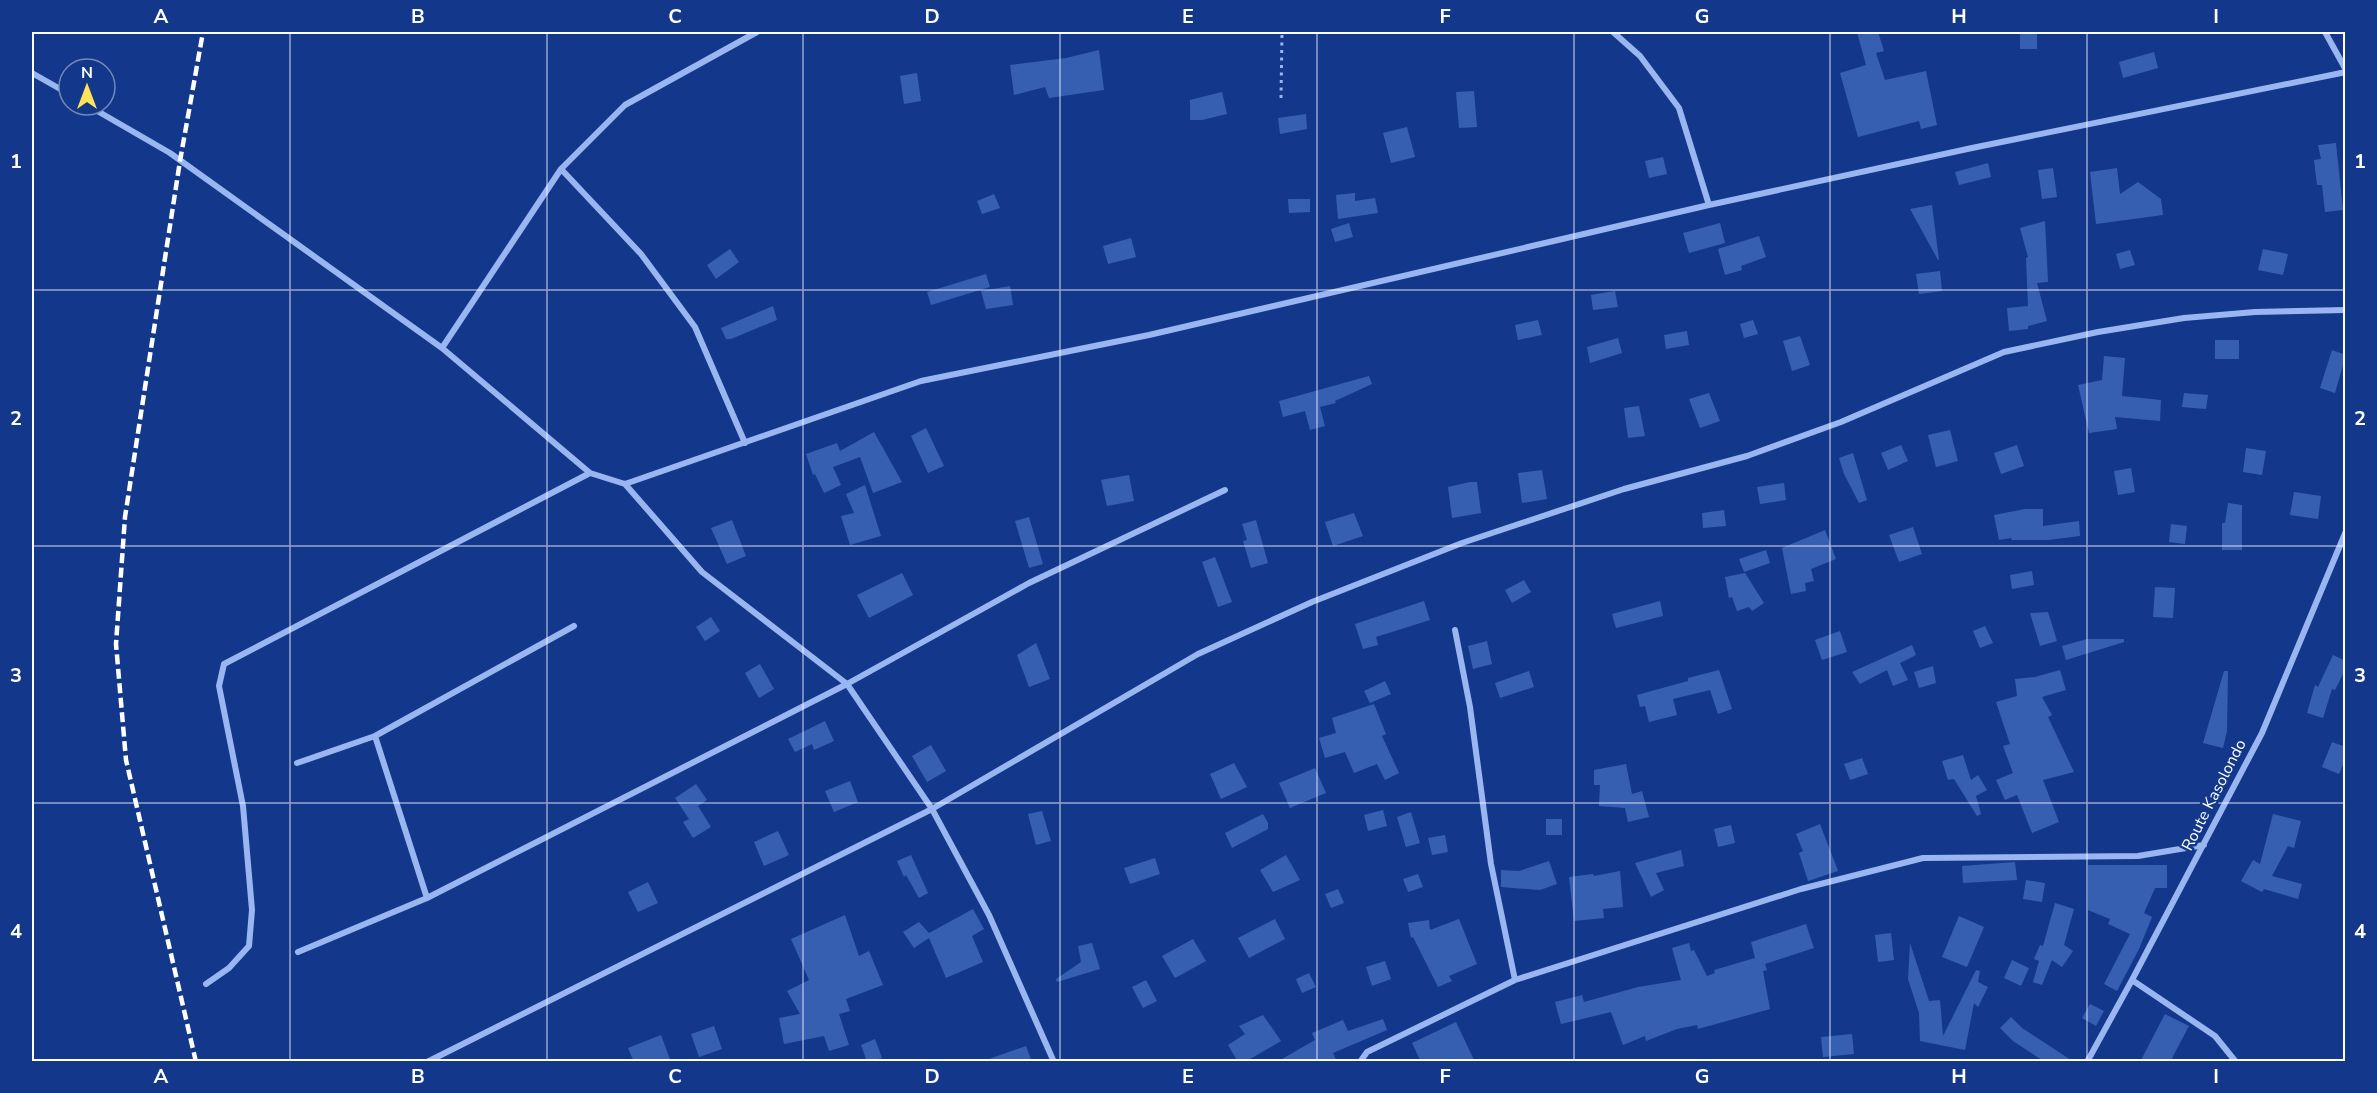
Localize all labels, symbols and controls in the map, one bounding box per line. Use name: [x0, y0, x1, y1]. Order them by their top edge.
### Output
text: A: [154, 3, 169, 30]
text: B: [411, 3, 425, 30]
text: C: [668, 3, 682, 30]
text: D: [924, 3, 940, 30]
text: E: [1182, 3, 1194, 30]
text: F: [1439, 3, 1451, 30]
text: G: [1695, 3, 1709, 30]
text: H: [1951, 3, 1967, 30]
text: I: [2213, 3, 2219, 30]
north arrow: [57, 57, 117, 117]
text: N: [81, 62, 93, 84]
text: 1: [10, 148, 22, 175]
text: 1: [2354, 148, 2366, 175]
text: 2: [10, 405, 22, 432]
text: 2: [2354, 405, 2366, 432]
text: 3: [10, 662, 22, 689]
text: 3: [2354, 662, 2366, 689]
street label: Route Kasolondo: [2176, 735, 2252, 855]
text: 4: [10, 918, 22, 945]
text: 4: [2354, 918, 2366, 945]
text: A: [154, 1063, 169, 1090]
text: B: [411, 1063, 425, 1090]
text: C: [668, 1063, 682, 1090]
text: D: [924, 1063, 940, 1090]
text: E: [1182, 1063, 1194, 1090]
text: F: [1439, 1063, 1451, 1090]
text: G: [1695, 1063, 1709, 1090]
text: H: [1951, 1063, 1967, 1090]
text: I: [2213, 1063, 2219, 1090]

